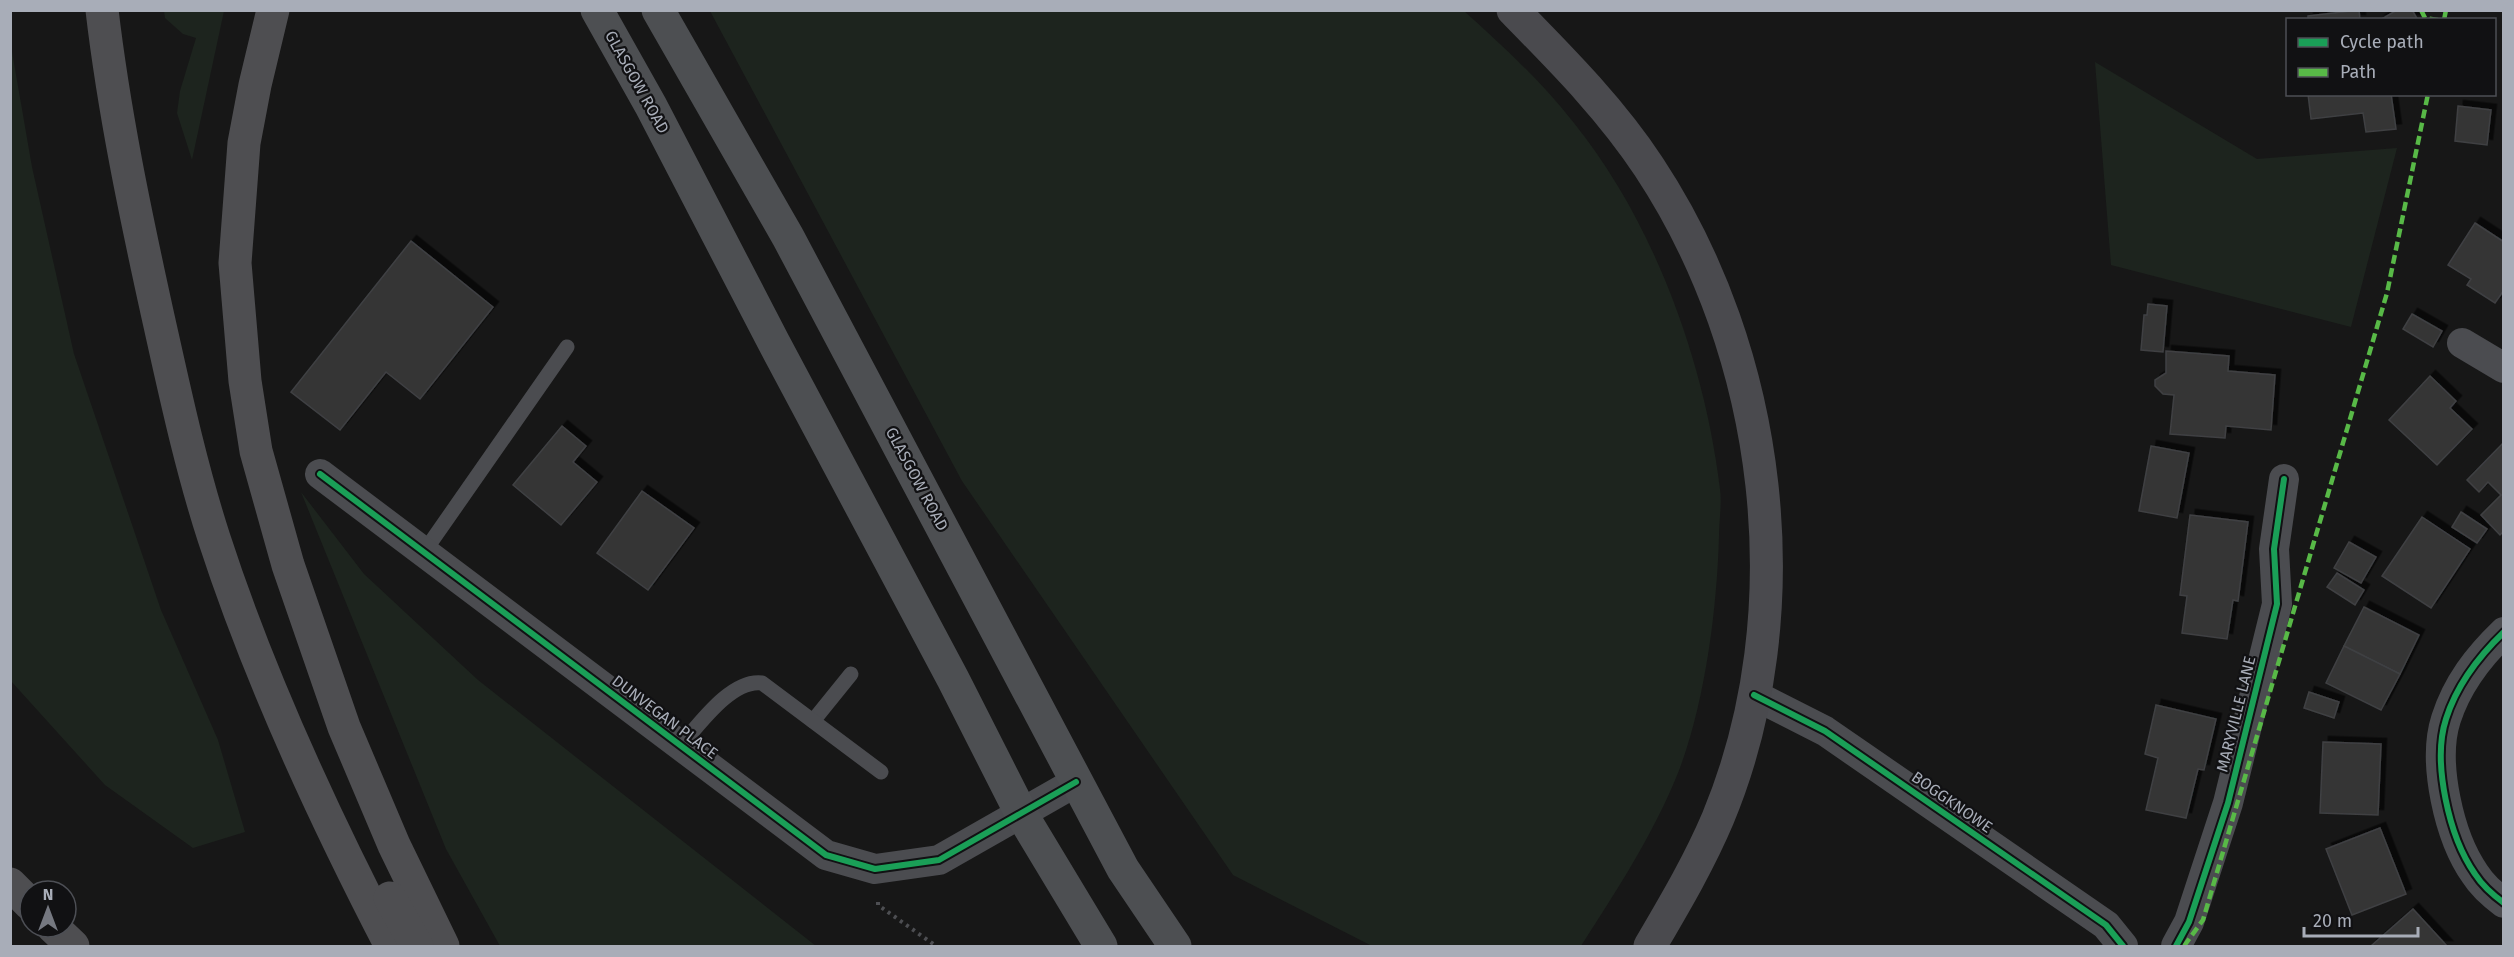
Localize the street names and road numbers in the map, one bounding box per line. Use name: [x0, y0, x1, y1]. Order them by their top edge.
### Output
street label: GLASGOW ROAD: [601, 27, 673, 137]
street label: GLASGOW ROAD: [882, 424, 952, 534]
street label: MARYVILLE LANE: [2212, 654, 2260, 774]
street label: DUNVEGAN PLACE: [608, 671, 722, 763]
street label: BOGGKNOWE: [1908, 767, 1996, 837]

